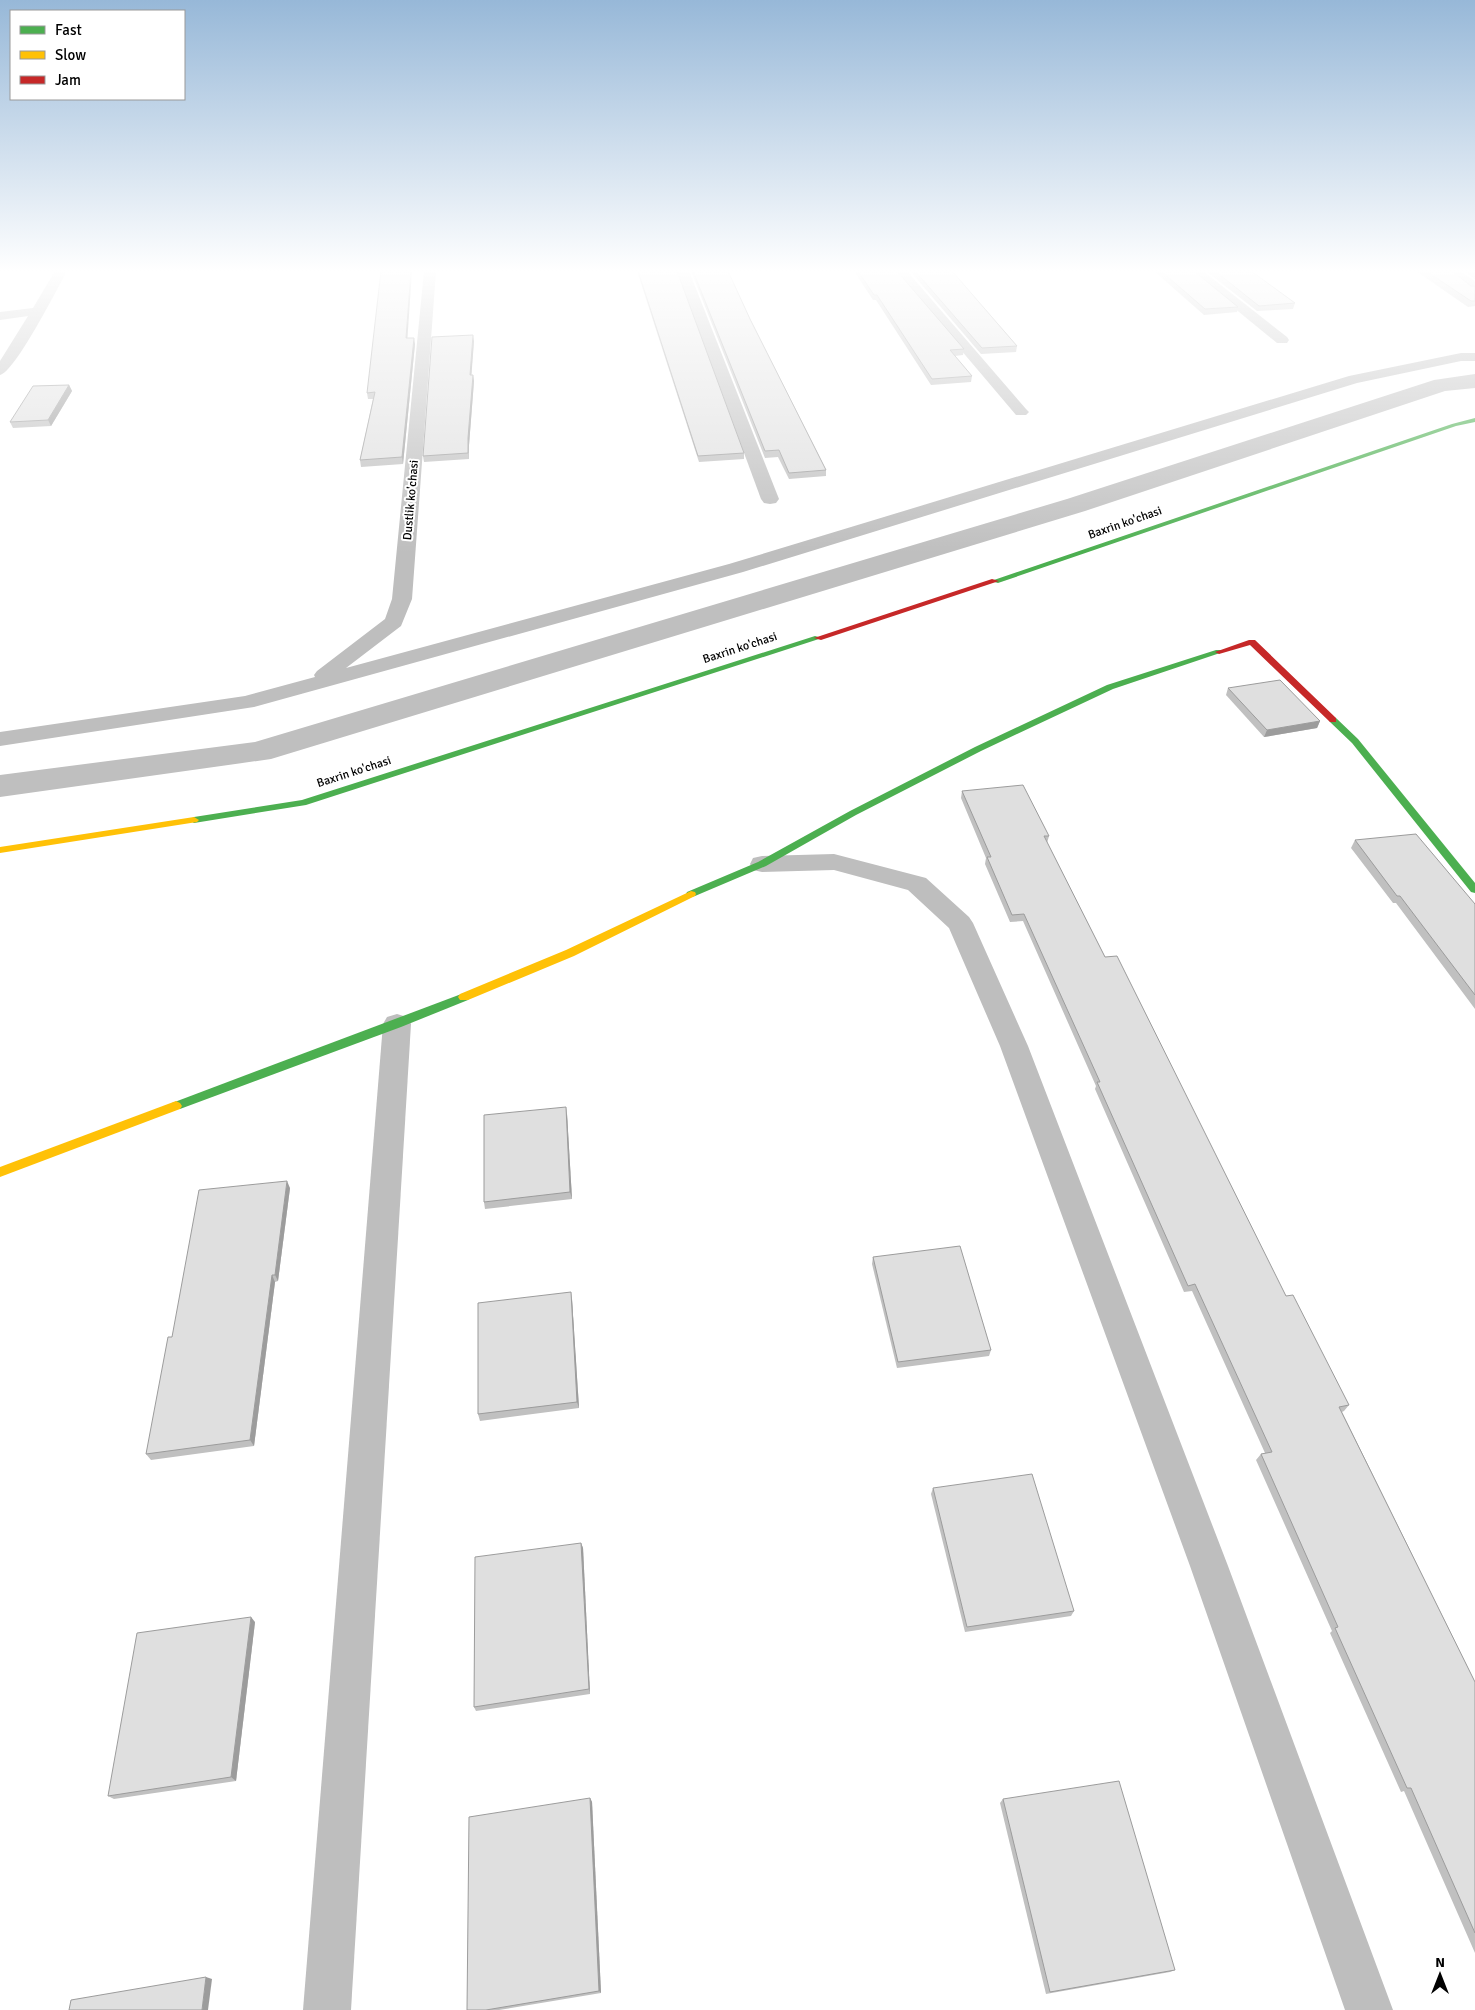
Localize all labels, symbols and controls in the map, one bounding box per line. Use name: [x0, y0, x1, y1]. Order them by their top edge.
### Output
legend: [10, 10, 185, 100]
text: Fast: [55, 21, 82, 39]
text: Slow: [55, 46, 86, 64]
text: Jam: [55, 71, 81, 89]
street label: Dustlik ko'chasi: [400, 459, 422, 541]
street label: Baxrin ko'chasi: [1086, 503, 1164, 543]
street label: Baxrin ko'chasi: [701, 629, 779, 667]
street label: Baxrin ko'chasi: [315, 753, 393, 791]
north arrow: [1415, 1950, 1465, 2000]
text: N: [1435, 1954, 1445, 1971]

